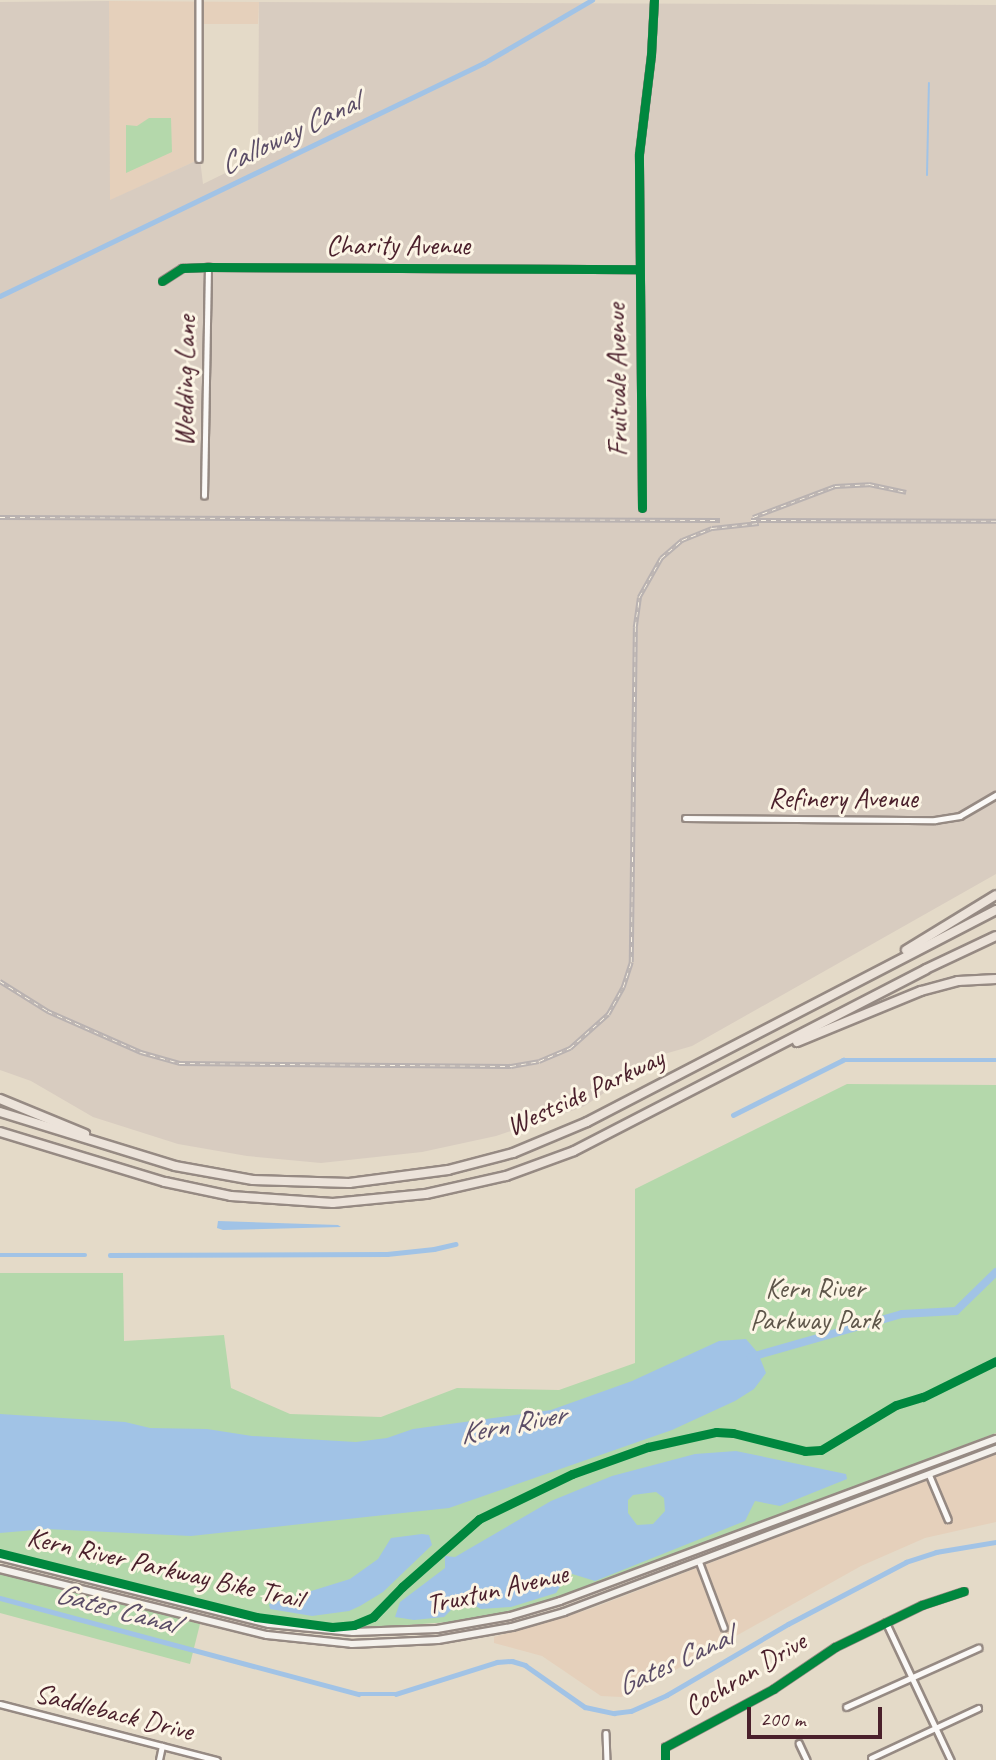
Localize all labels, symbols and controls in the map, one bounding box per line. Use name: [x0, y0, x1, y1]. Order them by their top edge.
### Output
water label: Calloway Canal: [213, 84, 365, 182]
street label: Charity Avenue: [326, 228, 470, 262]
street label: Fruitvale Avenue: [599, 303, 635, 457]
street label: Wedding Lane: [167, 315, 203, 447]
street label: Refinery Avenue: [768, 781, 918, 815]
street label: Westside Parkway: [501, 1041, 669, 1143]
park label: Kern River Parkway Park: [750, 1271, 880, 1337]
water label: Kern River: [456, 1396, 568, 1452]
street label: Kern River Parkway Bike Trail: [24, 1520, 306, 1616]
street label: Truxtun Avenue: [423, 1556, 571, 1622]
water label: Gates Canal: [52, 1575, 180, 1641]
water label: Gates Canal: [611, 1619, 737, 1703]
street label: Cochran Drive: [678, 1624, 812, 1724]
street label: Saddleback Drive: [31, 1676, 197, 1748]
scale bar: [751, 1694, 886, 1738]
text: 200 m: [760, 1706, 805, 1732]

